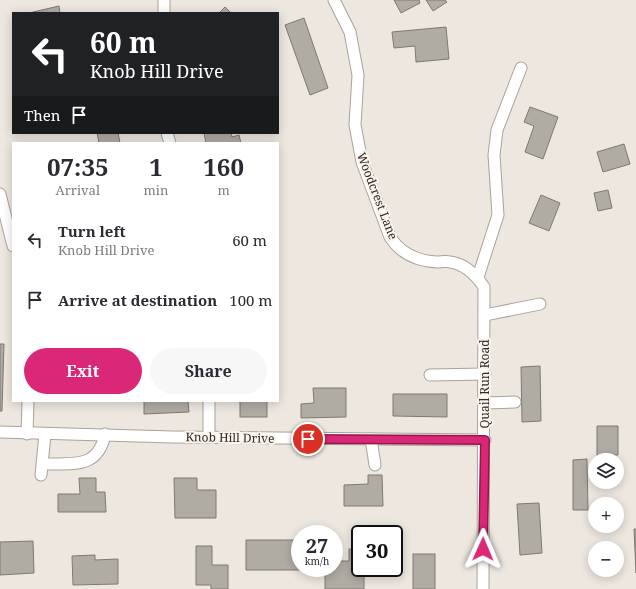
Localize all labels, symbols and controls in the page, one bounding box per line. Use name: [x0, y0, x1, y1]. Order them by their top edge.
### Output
text: 60 m: [90, 23, 157, 61]
icon: left: [24, 28, 76, 80]
text: Knob Hill Drive: [90, 59, 224, 83]
icon: arrive: [68, 104, 90, 126]
text: Then: [24, 105, 60, 125]
text: 07:35: [47, 150, 109, 183]
text: 1: [149, 150, 163, 183]
text: 160: [203, 150, 244, 183]
street label: Woodcrest Lane: [353, 150, 402, 242]
text: Arrival: [56, 181, 100, 199]
text: min: [143, 181, 168, 199]
text: m: [217, 181, 230, 199]
text: Turn left: [58, 221, 126, 241]
icon: left: [24, 229, 46, 251]
text: 60 m: [232, 230, 267, 250]
text: Knob Hill Drive: [58, 241, 154, 259]
icon: arrive: [24, 289, 46, 311]
text: Arrive at destination: [58, 290, 217, 310]
text: 100 m: [229, 290, 273, 310]
street label: Quail Run Road: [476, 339, 493, 429]
button: Exit: [24, 348, 142, 394]
button: Share: [150, 348, 267, 394]
pin: [291, 422, 325, 456]
street label: Knob Hill Drive: [185, 428, 275, 447]
icon: arrive: [297, 428, 319, 450]
map controls: [588, 453, 624, 577]
button: layers: [588, 453, 624, 489]
button: +: [588, 497, 624, 533]
speed limit sign: 30: [351, 525, 403, 577]
position arrow: [462, 528, 504, 570]
text: 27: [306, 532, 328, 559]
button: −: [588, 541, 624, 577]
text: km/h: [305, 554, 329, 568]

